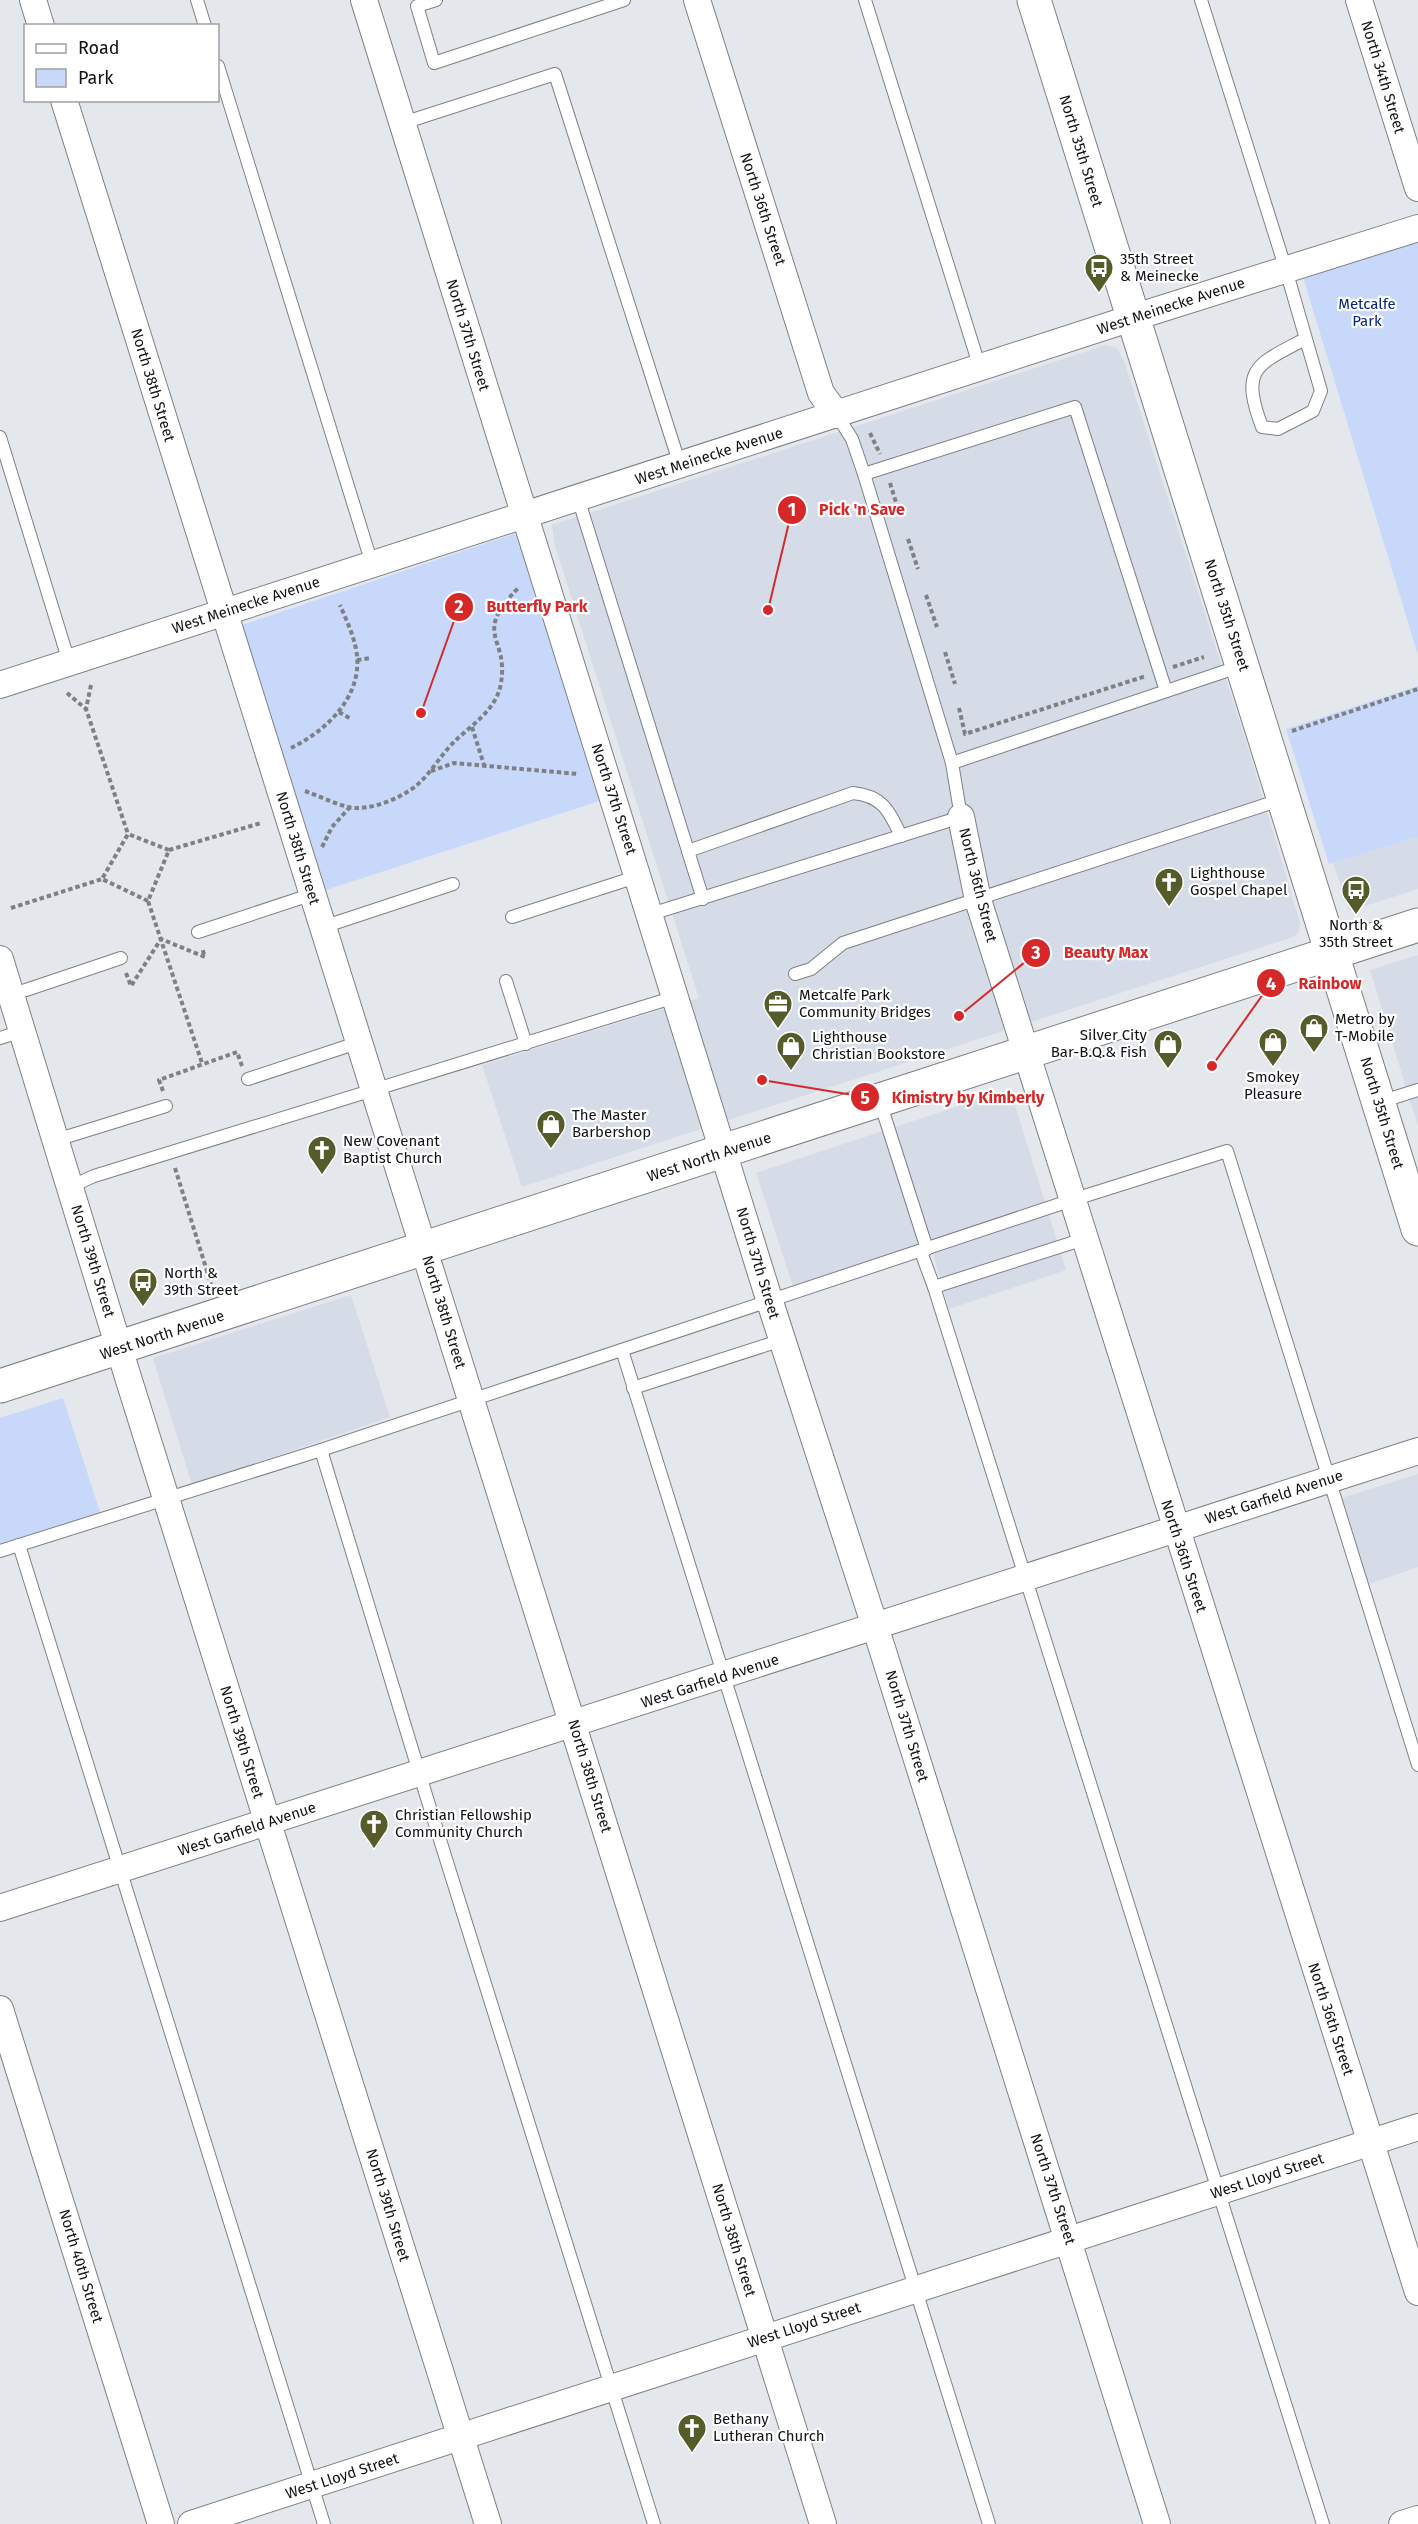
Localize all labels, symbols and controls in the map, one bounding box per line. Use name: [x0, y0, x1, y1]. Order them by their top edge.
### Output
street label: North 34th Street: [1357, 18, 1409, 136]
legend: [24, 24, 219, 102]
text: Road: [78, 37, 120, 59]
text: Park: [78, 67, 114, 89]
street label: North 35th Street: [1055, 93, 1107, 210]
street label: North 36th Street: [736, 150, 790, 268]
place label: 35th Street & Meinecke: [1120, 250, 1199, 285]
bus stop icon: 35th Street & Meinecke: [1083, 252, 1115, 294]
street label: West Meinecke Avenue: [1095, 274, 1247, 338]
street label: North 37th Street: [442, 277, 494, 394]
park label: Metcalfe Park: [1338, 295, 1396, 330]
street label: North 38th Street: [127, 326, 179, 444]
street label: West Meinecke Avenue: [633, 424, 785, 488]
callout: Pick 'n Save: [777, 493, 916, 527]
text: 1: [788, 499, 796, 521]
text: Pick 'n Save: [819, 500, 905, 519]
street label: North 35th Street: [1200, 557, 1254, 674]
street label: West Meinecke Avenue: [170, 573, 322, 637]
callout: Butterfly Park: [444, 590, 600, 624]
text: 2: [454, 596, 464, 618]
text: Butterfly Park: [486, 597, 588, 616]
street label: North 37th Street: [588, 741, 641, 857]
street label: North 38th Street: [272, 789, 324, 907]
street label: North 36th Street: [955, 826, 1001, 945]
place label: Lighthouse Gospel Chapel: [1190, 864, 1288, 899]
church icon: Lighthouse Gospel Chapel: [1153, 866, 1185, 908]
bus stop icon: North & 35th Street: [1340, 874, 1372, 916]
place label: North & 35th Street: [1319, 916, 1393, 951]
callout: Beauty Max: [1021, 936, 1160, 970]
text: 3: [1030, 942, 1041, 964]
text: Beauty Max: [1064, 943, 1149, 962]
callout: Rainbow: [1256, 966, 1373, 1000]
text: 4: [1266, 973, 1276, 995]
text: Rainbow: [1298, 974, 1362, 993]
place label: Metcalfe Park Community Bridges: [799, 986, 931, 1021]
office icon: Metcalfe Park Community Bridges: [762, 988, 794, 1030]
place label: Metro by T-Mobile: [1335, 1010, 1395, 1045]
shop icon: Metro by T-Mobile: [1298, 1012, 1330, 1054]
place label: Silver City Bar-B.Q.& Fish: [1051, 1026, 1148, 1061]
shop icon: Smokey Pleasure: [1257, 1026, 1289, 1068]
place label: Lighthouse Christian Bookstore: [812, 1028, 945, 1063]
shop icon: Silver City Bar-B.Q.& Fish: [1152, 1028, 1184, 1070]
shop icon: Lighthouse Christian Bookstore: [775, 1030, 807, 1072]
street label: North 35th Street: [1356, 1055, 1408, 1172]
place label: Smokey Pleasure: [1244, 1068, 1302, 1103]
callout: Kimistry by Kimberly: [850, 1080, 1056, 1114]
text: 5: [860, 1087, 870, 1109]
text: Kimistry by Kimberly: [892, 1088, 1045, 1107]
place label: The Master Barbershop: [572, 1106, 651, 1141]
shop icon: The Master Barbershop: [535, 1108, 567, 1150]
street label: West North Avenue: [645, 1128, 773, 1186]
place label: New Covenant Baptist Church: [343, 1132, 442, 1167]
church icon: New Covenant Baptist Church: [306, 1134, 338, 1176]
street label: North 39th Street: [67, 1202, 119, 1320]
street label: North 37th Street: [732, 1205, 784, 1322]
street label: North 38th Street: [418, 1253, 470, 1371]
place label: North & 39th Street: [164, 1264, 239, 1299]
bus stop icon: North & 39th Street: [127, 1266, 159, 1308]
street label: West North Avenue: [98, 1306, 226, 1364]
street label: West Garfield Avenue: [1203, 1466, 1345, 1528]
street label: North 36th Street: [1157, 1497, 1211, 1615]
street label: West Garfield Avenue: [639, 1650, 781, 1712]
street label: North 37th Street: [881, 1668, 933, 1785]
street label: North 39th Street: [216, 1683, 268, 1801]
street label: North 38th Street: [564, 1717, 616, 1835]
street label: West Garfield Avenue: [176, 1798, 318, 1860]
place label: Christian Fellowship Community Church: [395, 1806, 532, 1841]
church icon: Christian Fellowship Community Church: [358, 1808, 390, 1850]
street label: North 36th Street: [1304, 1960, 1358, 2078]
street label: North 37th Street: [1027, 2131, 1080, 2247]
street label: North 39th Street: [362, 2146, 414, 2264]
street label: West Lloyd Street: [1208, 2149, 1326, 2203]
street label: North 38th Street: [708, 2181, 760, 2299]
street label: North 40th Street: [55, 2207, 107, 2326]
street label: West Lloyd Street: [745, 2298, 863, 2352]
place label: Bethany Lutheran Church: [713, 2410, 825, 2445]
church icon: Bethany Lutheran Church: [676, 2412, 708, 2454]
street label: West Lloyd Street: [283, 2449, 401, 2503]

